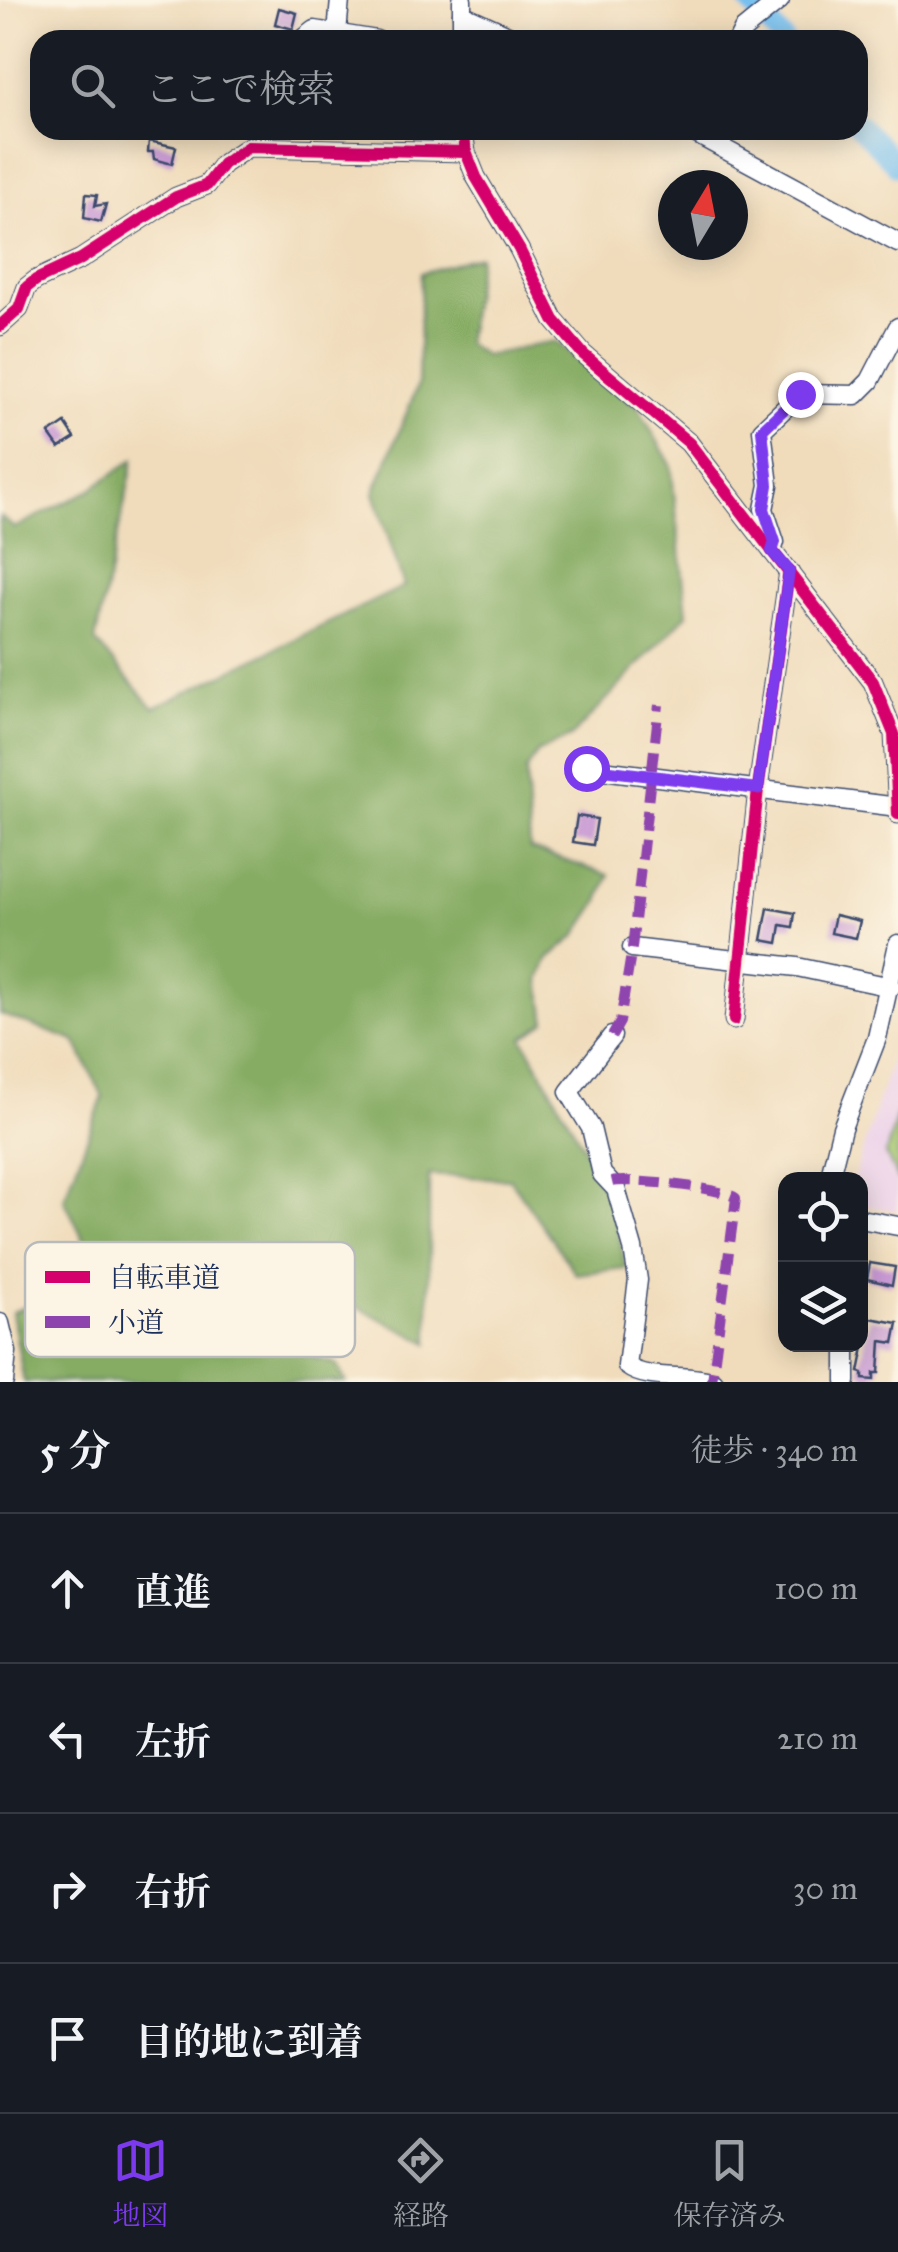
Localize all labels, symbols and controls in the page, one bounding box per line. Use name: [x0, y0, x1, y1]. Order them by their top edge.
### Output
search box: [30, 30, 868, 140]
icon: search: [65, 58, 120, 113]
text: ここで検索: [145, 66, 335, 112]
north arrow: [658, 170, 748, 260]
route end: [778, 372, 824, 418]
route start: [564, 746, 610, 792]
map controls: [778, 1172, 868, 1352]
button: locate: [778, 1172, 868, 1262]
legend: [25, 1242, 355, 1357]
text: 自転車道: [108, 1260, 220, 1295]
button: layers: [778, 1262, 868, 1352]
text: 小道: [108, 1305, 164, 1340]
text: 5 分: [40, 1425, 111, 1477]
text: 徒歩 · 340 m: [690, 1431, 858, 1470]
icon: ahead: [40, 1561, 95, 1616]
text: 直進: [135, 1569, 211, 1615]
text: 100 m: [774, 1569, 858, 1608]
icon: left: [40, 1711, 95, 1766]
text: 左折: [135, 1719, 211, 1765]
text: 210 m: [777, 1719, 858, 1758]
icon: right: [40, 1861, 95, 1916]
text: 右折: [135, 1869, 211, 1915]
text: 30 m: [793, 1869, 858, 1908]
icon: arrive: [40, 2011, 95, 2066]
text: 目的地に到着: [135, 2019, 363, 2065]
tab: 地図: [112, 2133, 168, 2233]
tab: 経路: [393, 2133, 449, 2233]
tab: 保存済み: [674, 2133, 786, 2233]

